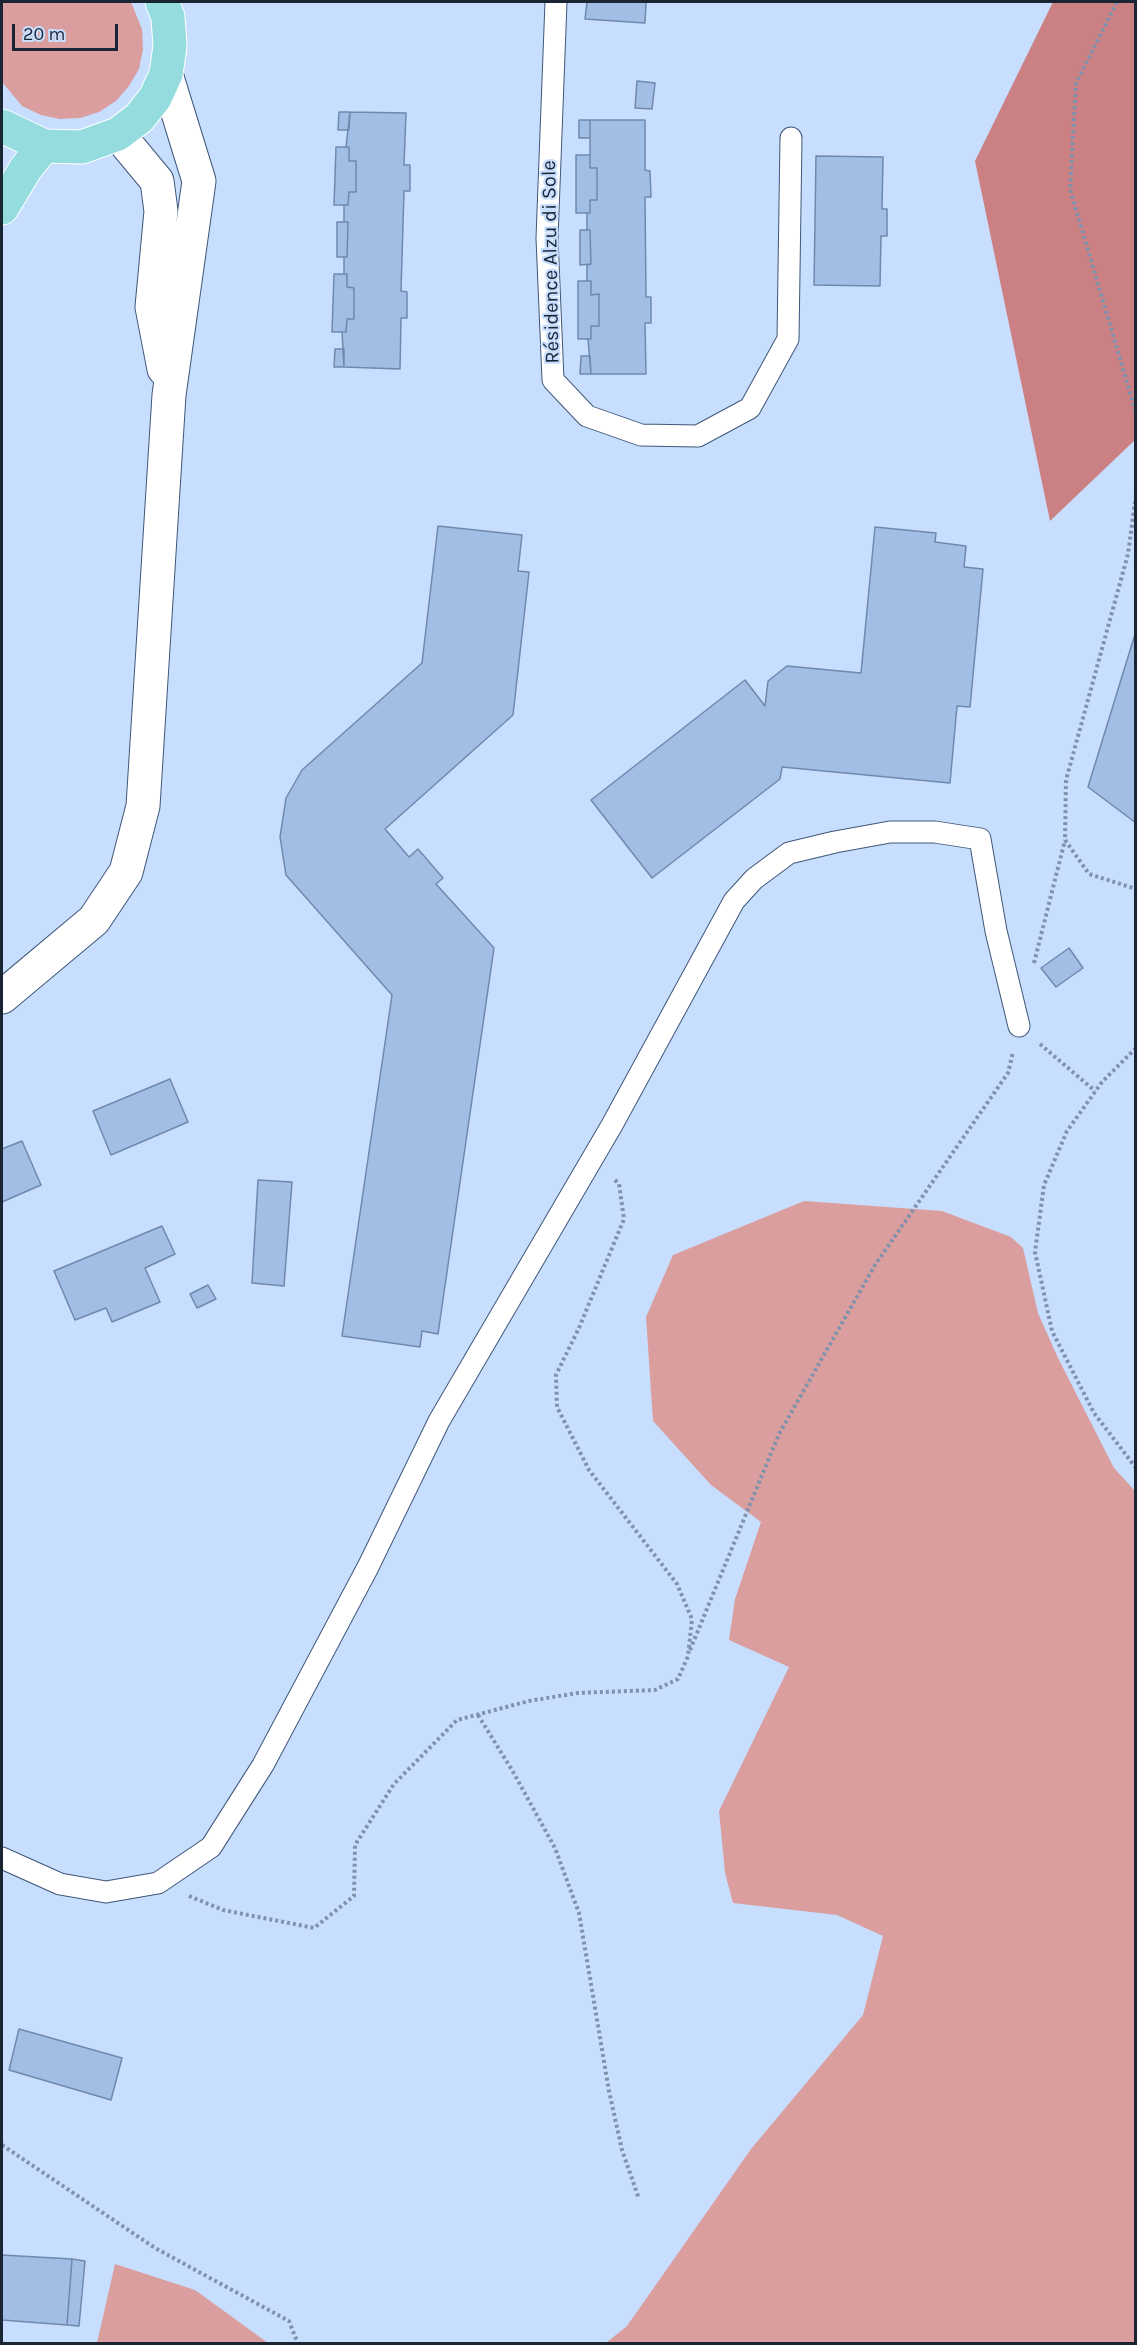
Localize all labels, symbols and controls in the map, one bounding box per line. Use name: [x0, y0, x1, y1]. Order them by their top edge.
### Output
scale bar: [15, 12, 122, 50]
text: 20 m: [23, 23, 65, 45]
street label: Résidence Alzu di Sole: [537, 160, 565, 364]

